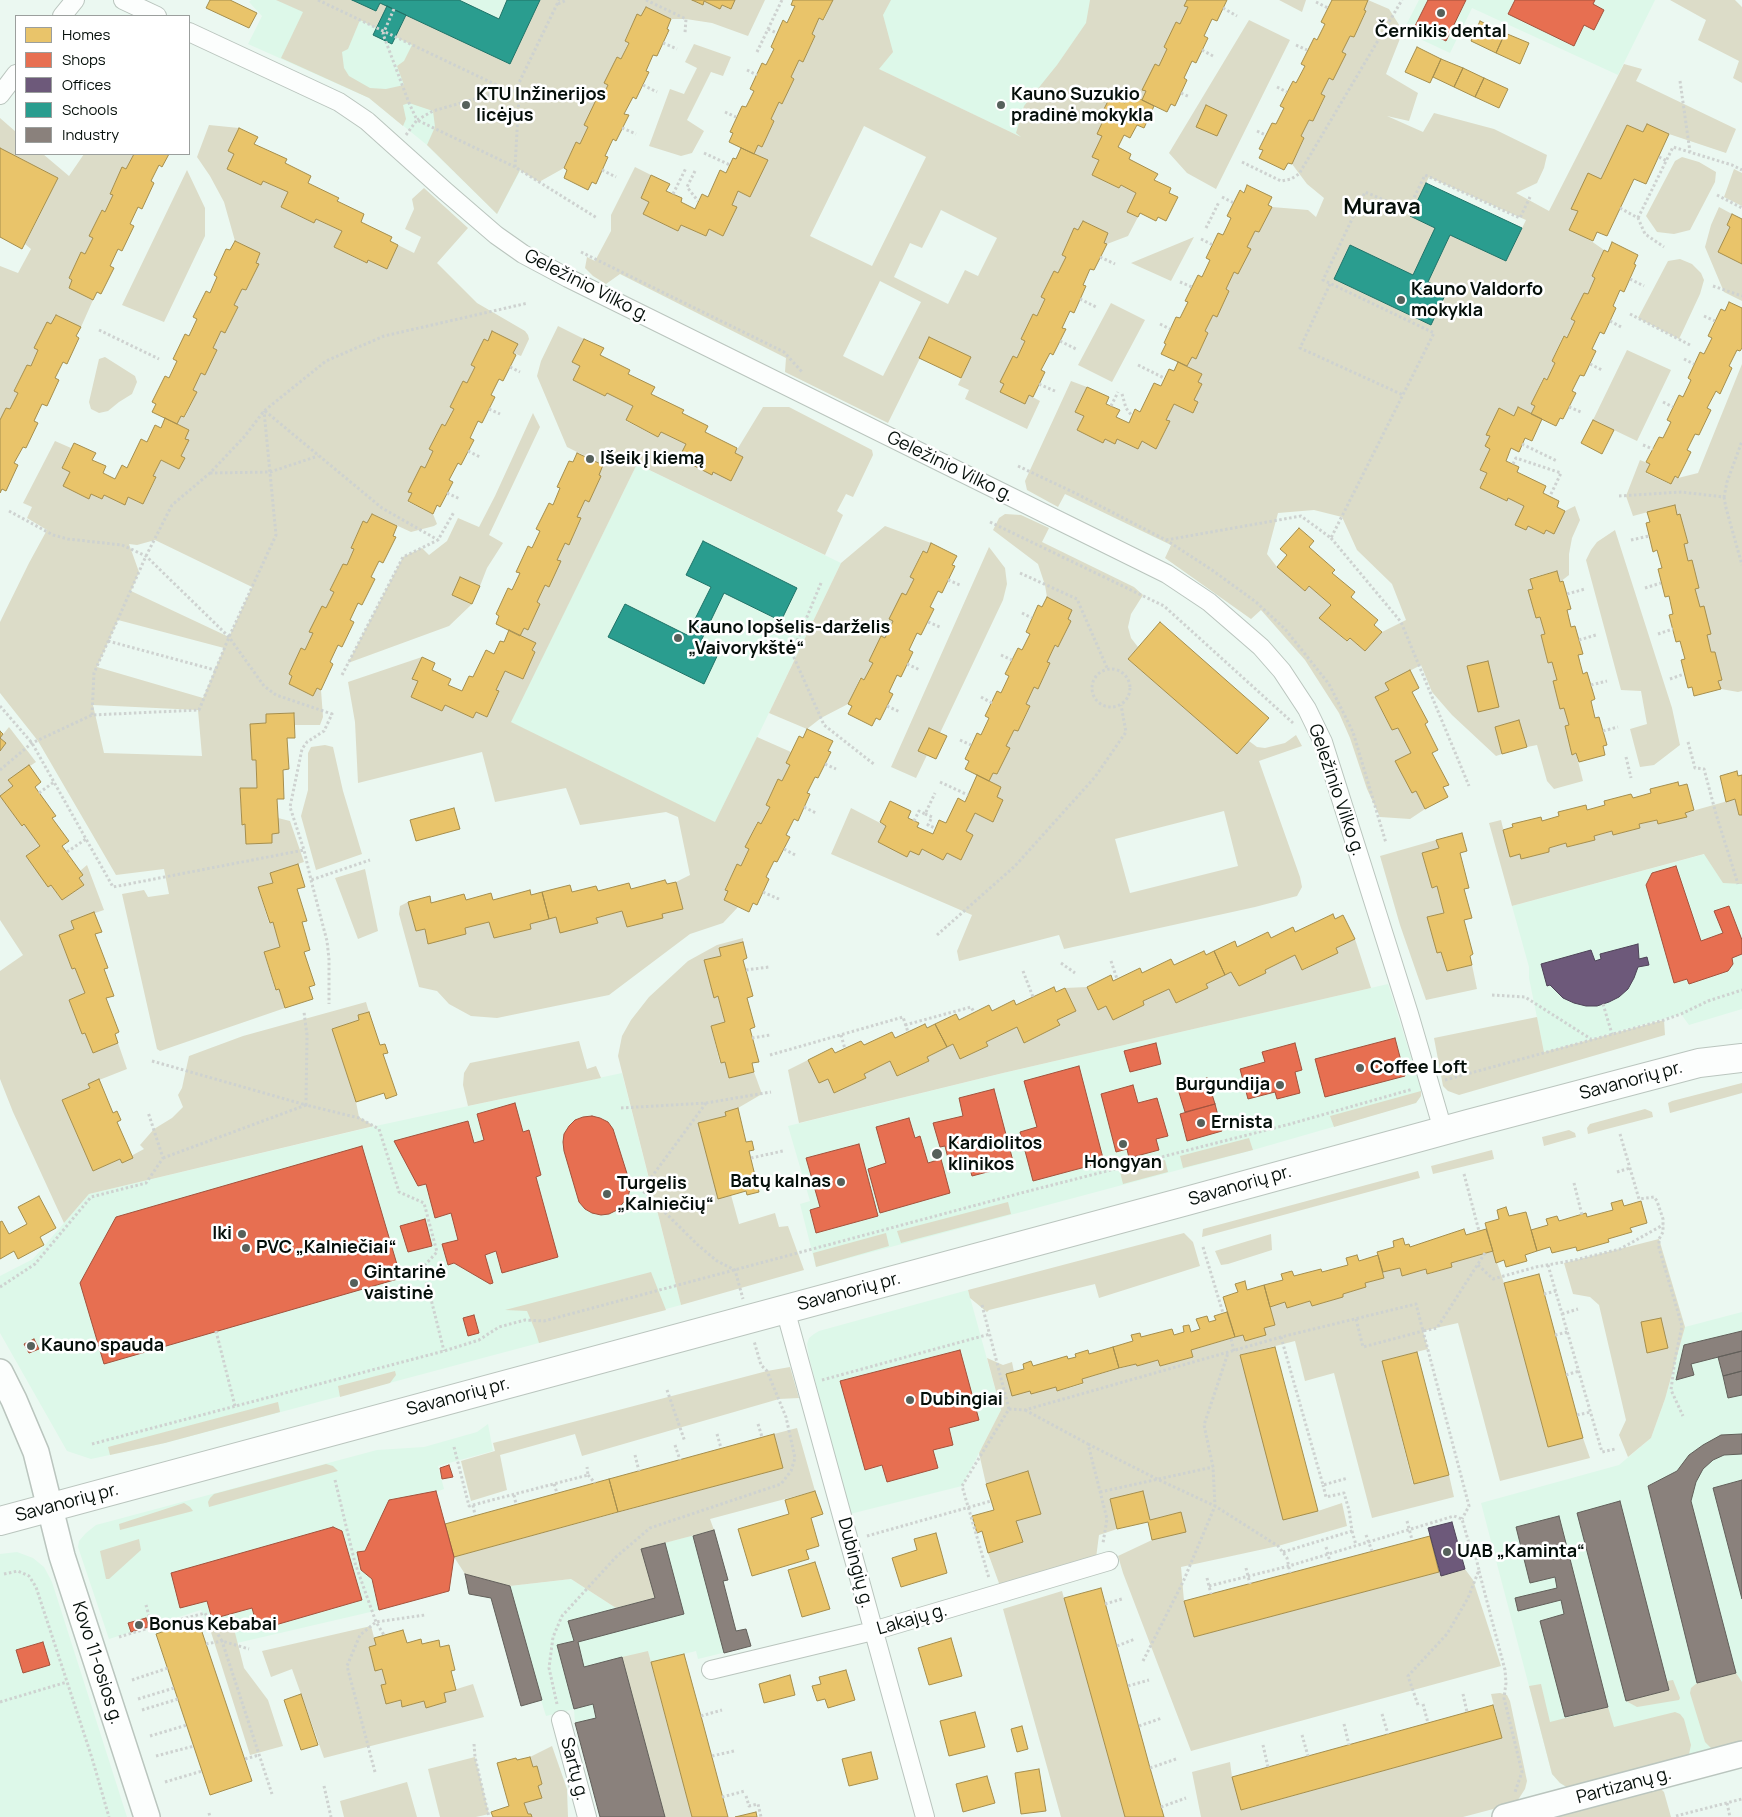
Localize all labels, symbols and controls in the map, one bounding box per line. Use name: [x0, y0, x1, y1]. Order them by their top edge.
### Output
marker: Černikis dental: [1435, 7, 1447, 19]
legend: [15, 15, 190, 155]
place label: Černikis dental: [1375, 21, 1507, 43]
text: Homes: [62, 24, 110, 45]
text: Shops: [62, 49, 106, 70]
text: Offices: [62, 74, 111, 95]
place label: KTU Inžinerijos licėjus: [476, 84, 606, 126]
place label: Kauno Suzukio pradinė mokykla: [1011, 84, 1153, 126]
text: Schools: [62, 99, 118, 120]
marker: KTU Inžinerijos licėjus: [460, 99, 472, 111]
marker: Kauno Suzukio pradinė mokykla: [995, 99, 1007, 111]
text: Industry: [62, 124, 119, 145]
district label: Murava: [1343, 195, 1421, 221]
street label: Geležinio Vilko g.: [521, 245, 653, 327]
place label: Kauno Valdorfo mokykla: [1411, 279, 1543, 322]
marker: Kauno Valdorfo mokykla: [1395, 294, 1407, 306]
street label: Geležinio Vilko g.: [883, 427, 1017, 507]
place label: Išeik į kiemą: [600, 448, 704, 470]
marker: Išeik į kiemą: [584, 453, 596, 465]
place label: Kauno lopšelis-darželis „Vaivorykštė“: [688, 617, 890, 660]
marker: Kauno lopšelis-darželis „Vaivorykštė“: [672, 632, 684, 644]
street label: Geležinio Vilko g.: [1303, 721, 1369, 859]
place label: Coffee Loft: [1370, 1057, 1468, 1079]
street label: Savanorių pr.: [1577, 1057, 1685, 1105]
marker: Coffee Loft: [1354, 1062, 1366, 1074]
place label: Burgundija: [1175, 1074, 1270, 1096]
marker: Burgundija: [1274, 1079, 1286, 1091]
place label: Ernista: [1211, 1112, 1273, 1134]
marker: Ernista: [1195, 1117, 1207, 1129]
place label: Kardiolitos klinikos: [948, 1133, 1042, 1176]
marker: Hongyan: [1117, 1138, 1129, 1150]
marker: Kardiolitos klinikos: [930, 1147, 944, 1161]
place label: Hongyan: [1084, 1152, 1162, 1174]
street label: Savanorių pr.: [1186, 1161, 1294, 1211]
place label: Batų kalnas: [730, 1171, 831, 1193]
place label: Turgelis „Kalniečių“: [617, 1173, 714, 1216]
marker: Batų kalnas: [835, 1176, 847, 1188]
marker: Turgelis „Kalniečių“: [601, 1188, 613, 1200]
place label: Iki: [212, 1223, 232, 1245]
marker: Iki: [236, 1228, 248, 1240]
place label: PVC „Kalniečiai“: [256, 1237, 397, 1259]
marker: PVC „Kalniečiai“: [240, 1242, 252, 1254]
place label: Gintarinė vaistinė: [364, 1262, 446, 1304]
street label: Savanorių pr.: [795, 1268, 903, 1316]
marker: Gintarinė vaistinė: [348, 1277, 360, 1289]
place label: Kauno spauda: [41, 1335, 164, 1357]
marker: Kauno spauda: [25, 1340, 37, 1352]
street label: Savanorių pr.: [404, 1373, 512, 1421]
place label: Dubingiai: [920, 1389, 1003, 1411]
marker: Dubingiai: [904, 1394, 916, 1406]
street label: Savanorių pr.: [13, 1479, 121, 1527]
street label: Dubingių g.: [833, 1515, 877, 1611]
place label: UAB „Kaminta“: [1457, 1541, 1585, 1563]
marker: UAB „Kaminta“: [1441, 1546, 1453, 1558]
street label: Kovo 11-osios g.: [67, 1599, 127, 1727]
street label: Lakajų g.: [874, 1600, 950, 1640]
place label: Bonus Kebabai: [149, 1614, 277, 1636]
marker: Bonus Kebabai: [133, 1619, 145, 1631]
street label: Sartų g.: [555, 1735, 593, 1803]
street label: Partizanų g.: [1574, 1763, 1674, 1809]

